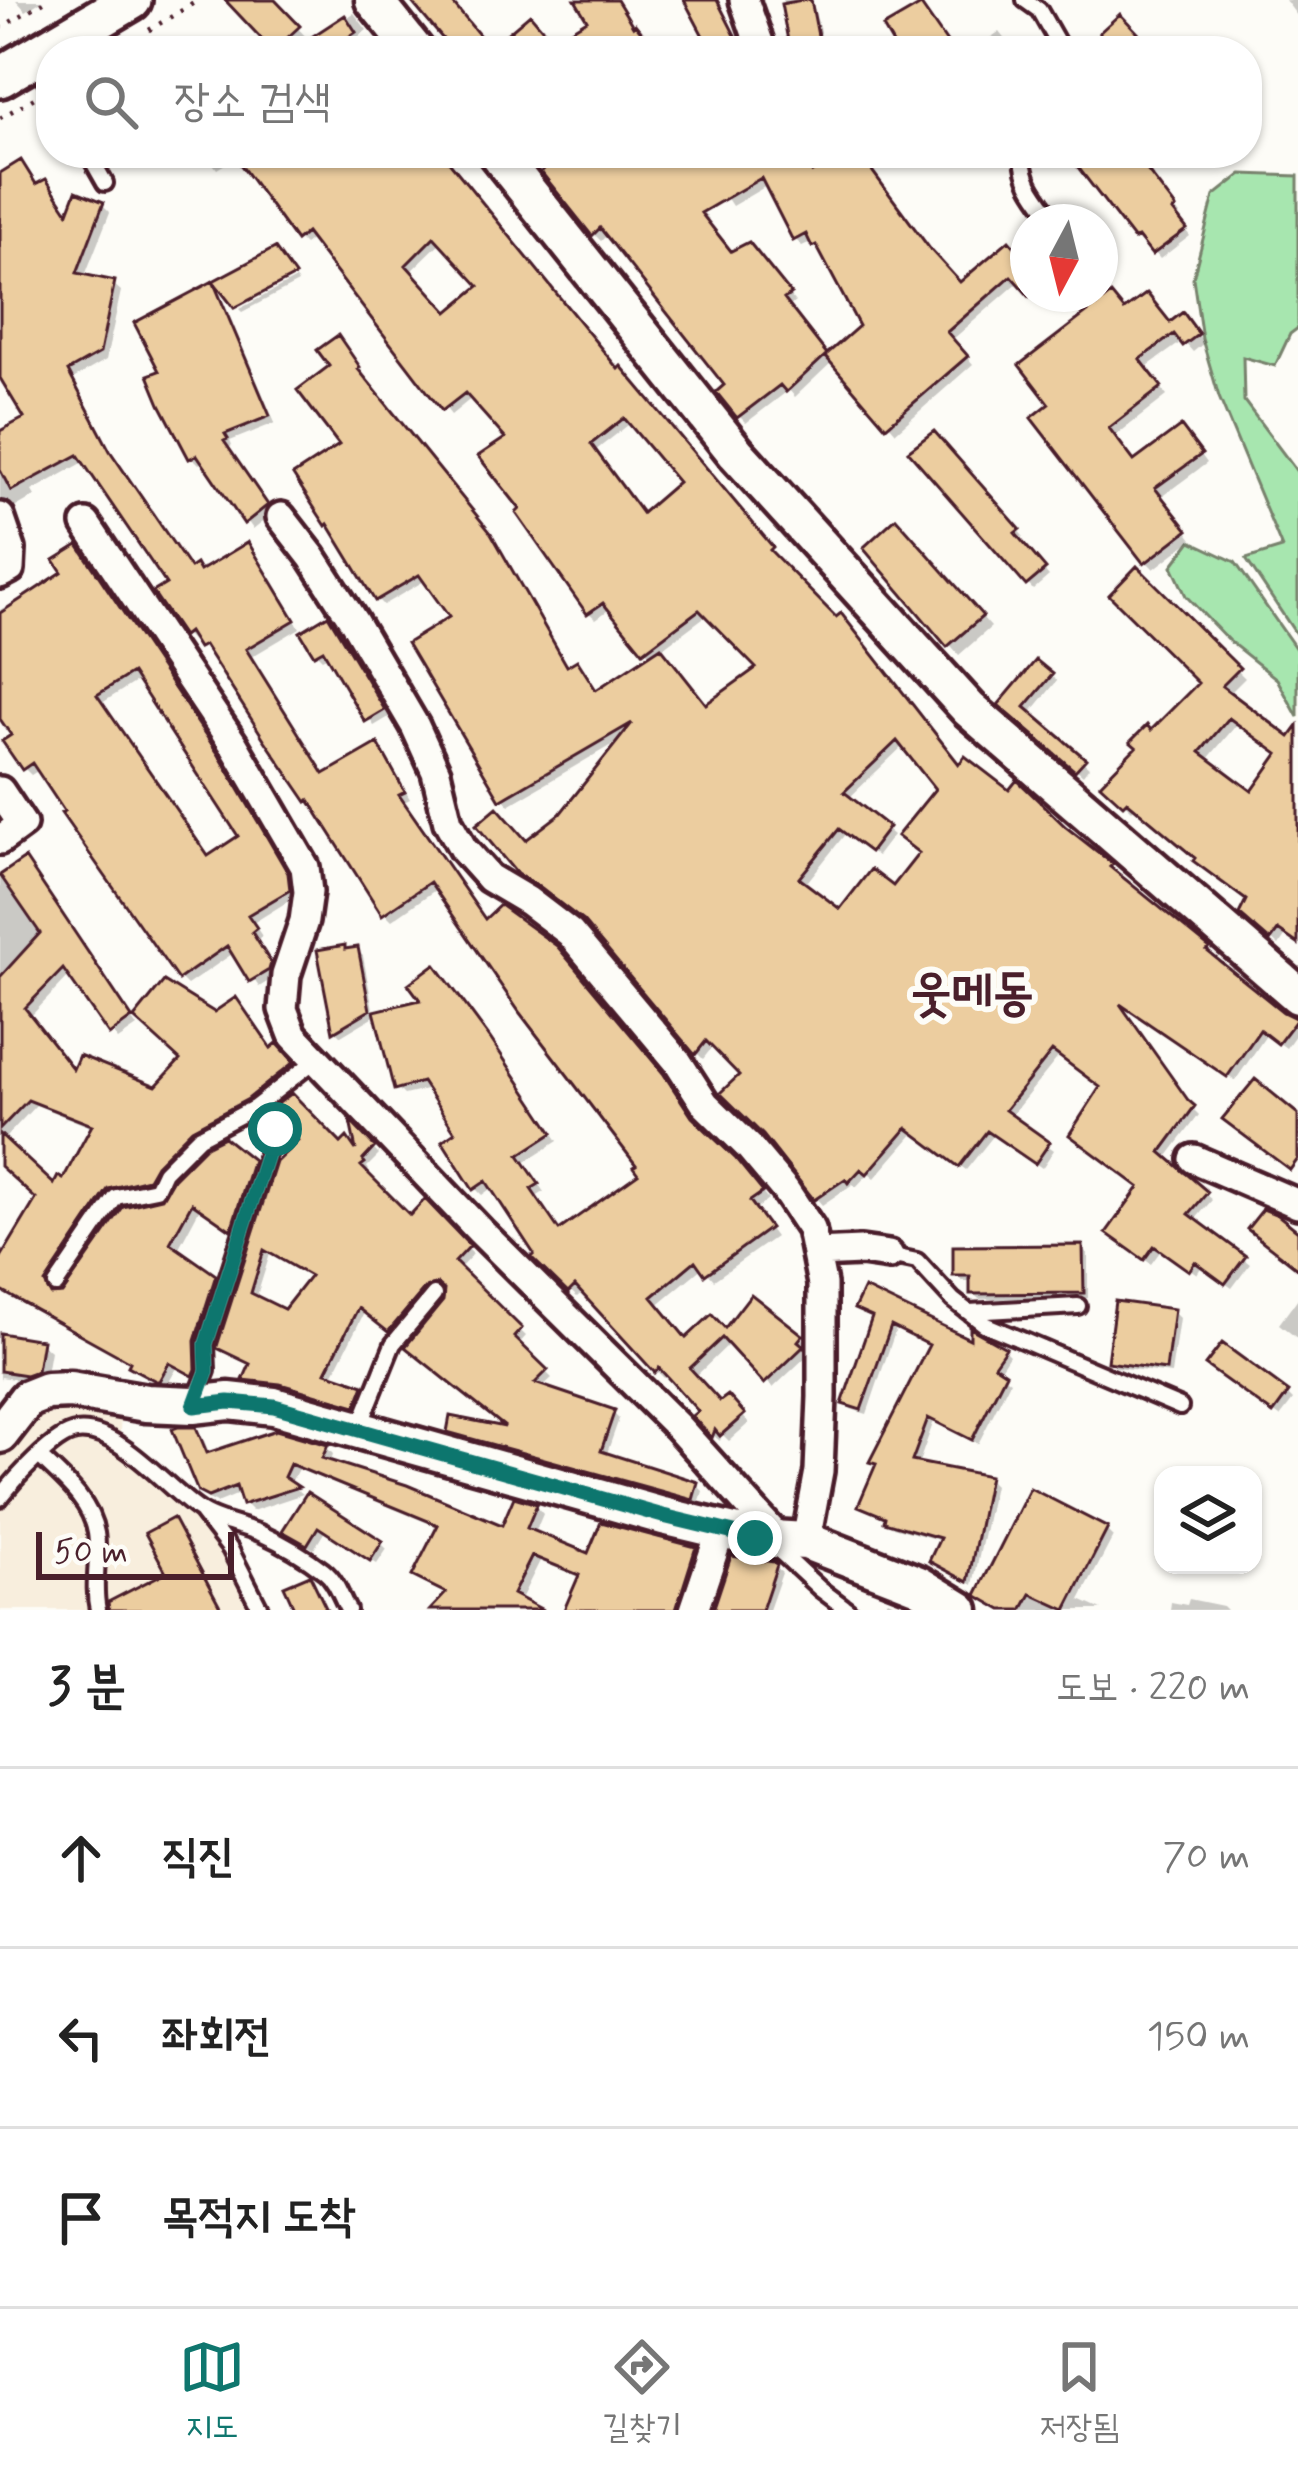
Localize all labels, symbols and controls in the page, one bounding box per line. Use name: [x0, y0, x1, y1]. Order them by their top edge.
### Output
search box: [36, 36, 1262, 168]
icon: search: [78, 69, 144, 135]
text: 장소 검색: [174, 73, 331, 132]
north arrow: [1010, 204, 1118, 312]
district label: 웃메동: [910, 961, 1034, 1027]
route start: [248, 1102, 302, 1156]
map controls: [1154, 1466, 1262, 1574]
button: layers: [1154, 1466, 1262, 1574]
route end: [728, 1511, 782, 1565]
scale bar: [36, 1526, 234, 1579]
text: 50 m: [54, 1531, 128, 1575]
text: 3 분: [48, 1655, 126, 1721]
text: 도보 · 220 m: [1056, 1663, 1250, 1714]
icon: ahead: [48, 1825, 114, 1891]
text: 직진: [162, 1828, 234, 1887]
text: 70 m: [1162, 1832, 1250, 1883]
icon: left: [48, 2005, 114, 2071]
text: 좌회전: [162, 2008, 271, 2067]
text: 150 m: [1147, 2012, 1250, 2063]
icon: arrive: [48, 2185, 114, 2251]
text: 목적지 도착: [162, 2188, 355, 2247]
tab: 지도: [179, 2334, 245, 2450]
tab: 길찾기: [602, 2334, 682, 2450]
tab: 저장됨: [1040, 2334, 1119, 2450]

